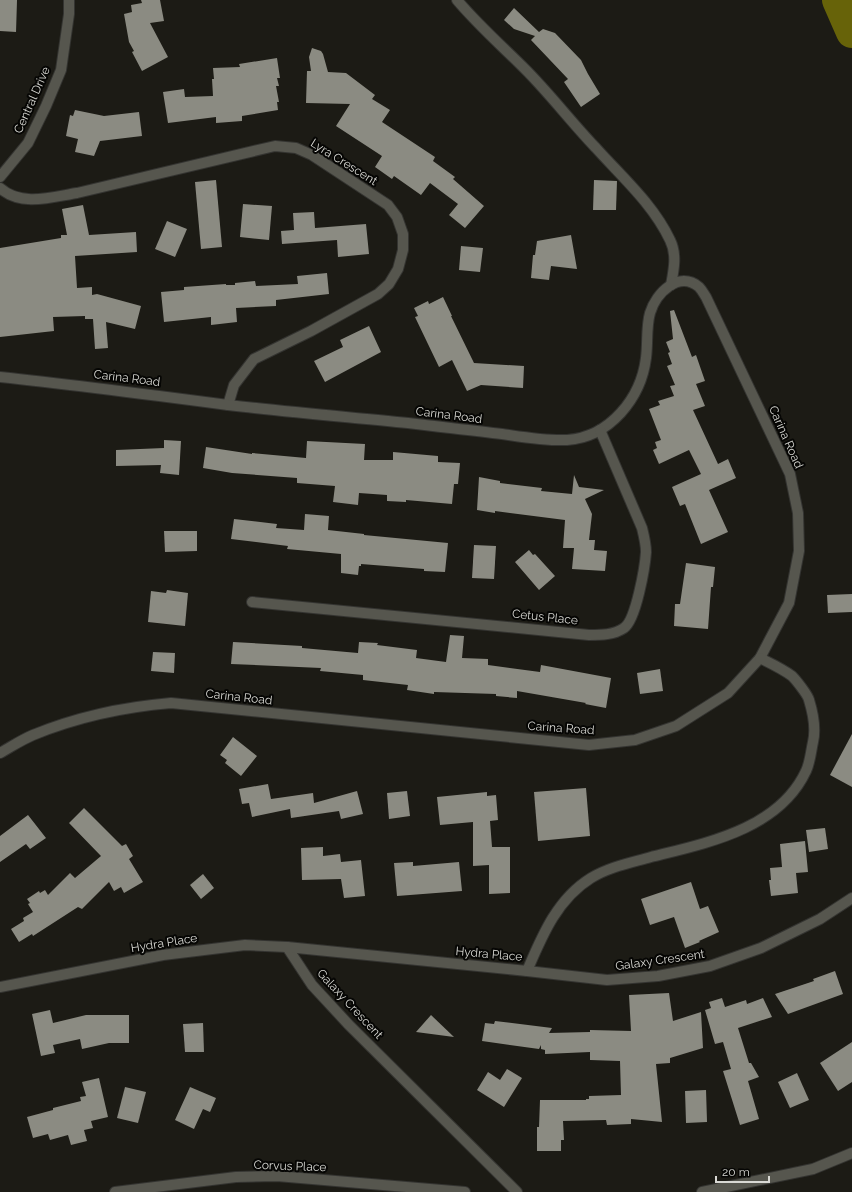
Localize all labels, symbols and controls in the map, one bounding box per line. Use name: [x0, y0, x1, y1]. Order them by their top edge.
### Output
street label: Central Drive: [11, 64, 53, 136]
street label: Lyra Crescent: [308, 136, 380, 188]
street label: Carina Road: [93, 367, 161, 389]
street label: Carina Road: [415, 404, 483, 426]
street label: Carina Road: [766, 404, 806, 470]
street label: Cetus Place: [511, 607, 579, 627]
street label: Carina Road: [205, 687, 273, 707]
street label: Carina Road: [527, 719, 595, 737]
street label: Hydra Place: [130, 931, 198, 955]
street label: Hydra Place: [455, 944, 523, 964]
street label: Galaxy Crescent: [615, 947, 705, 973]
street label: Galaxy Crescent: [314, 966, 386, 1042]
street label: Corvus Place: [253, 1158, 327, 1174]
scale bar: [716, 1158, 769, 1184]
text: 20 m: [722, 1165, 750, 1179]

